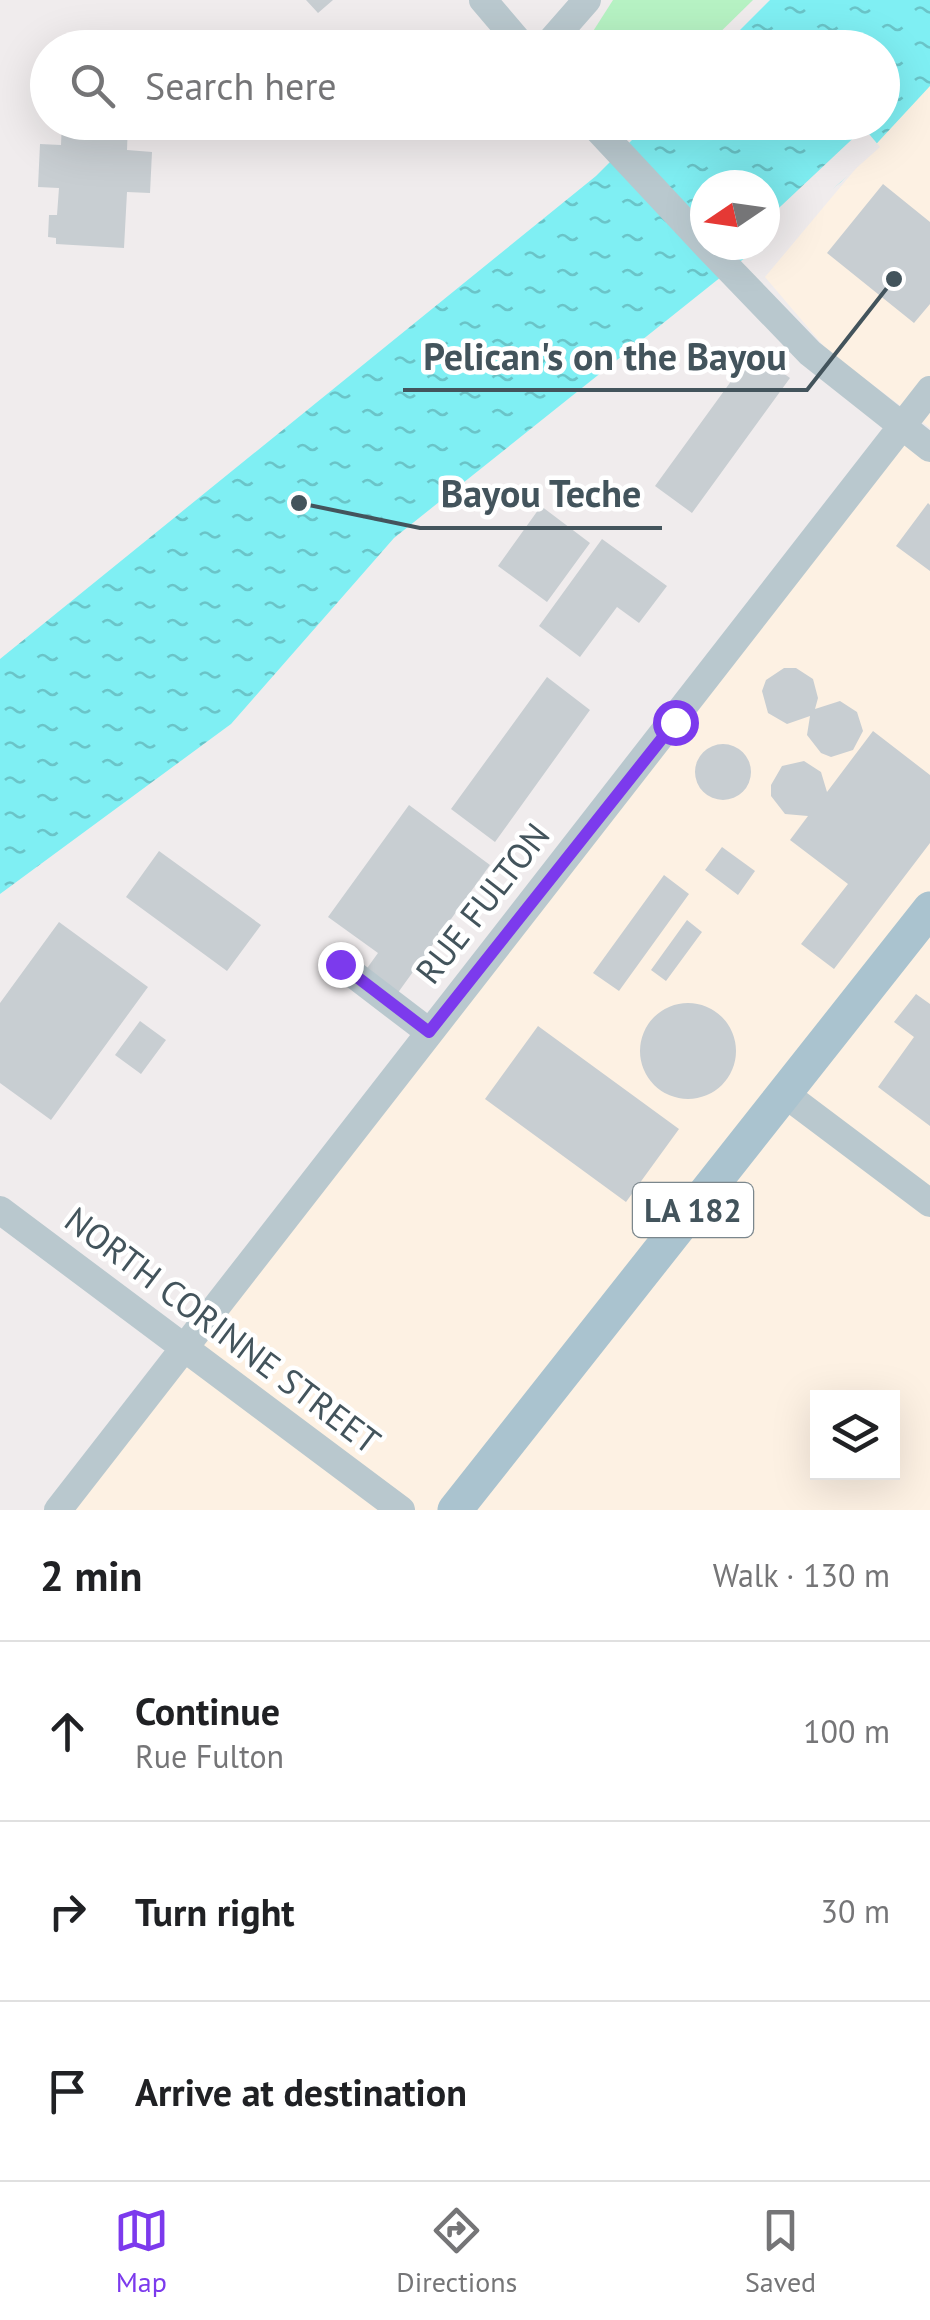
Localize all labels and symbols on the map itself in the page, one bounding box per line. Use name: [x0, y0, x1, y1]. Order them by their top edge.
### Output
north arrow: [690, 170, 780, 260]
callout: Pelican's on the Bayou: [403, 322, 807, 390]
text: Pelican's on the Bayou: [423, 331, 787, 380]
callout: Bayou Teche: [420, 460, 662, 528]
text: Bayou Teche: [441, 468, 641, 517]
route start: [653, 700, 699, 746]
street label: RUE FULTON: [405, 813, 559, 993]
route end: [318, 942, 364, 988]
road number: LA 182: [633, 1183, 753, 1237]
street label: NORTH CORINNE STREET: [56, 1196, 390, 1464]

